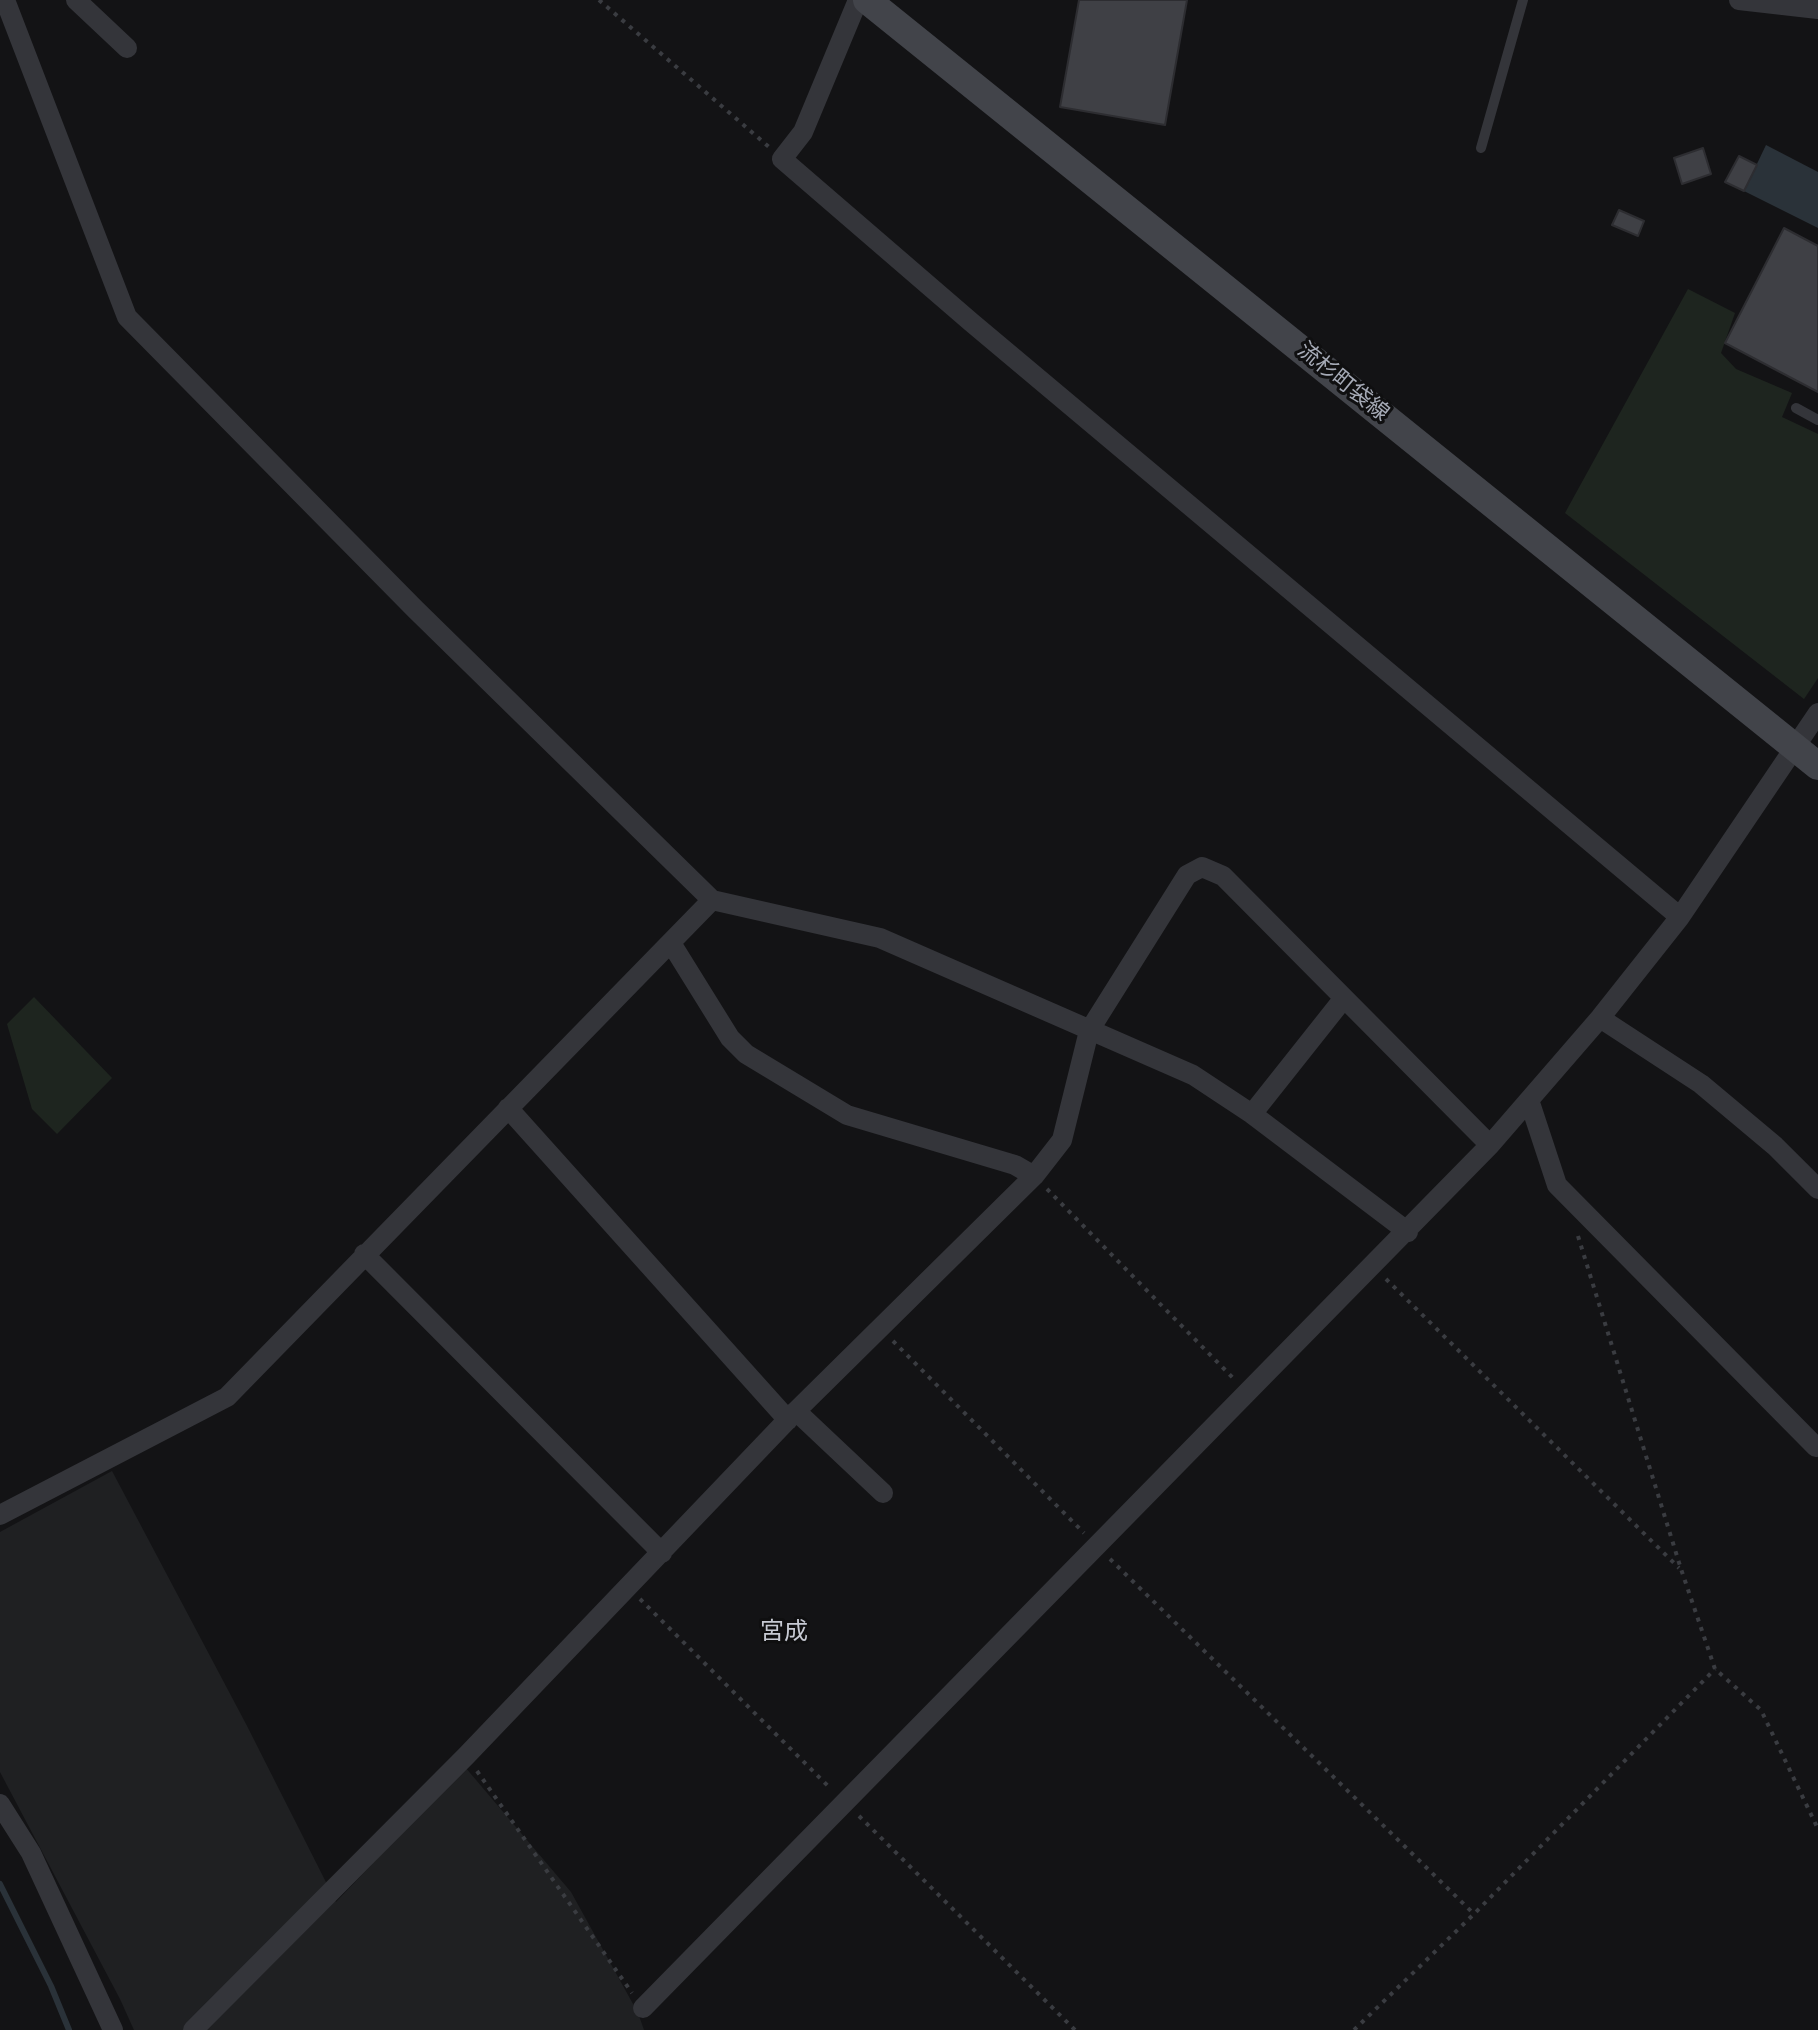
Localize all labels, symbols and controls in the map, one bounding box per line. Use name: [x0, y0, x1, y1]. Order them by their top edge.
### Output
street label: 流杉町袋線: [1292, 337, 1394, 427]
district label: 宮成: [760, 1618, 808, 1646]

